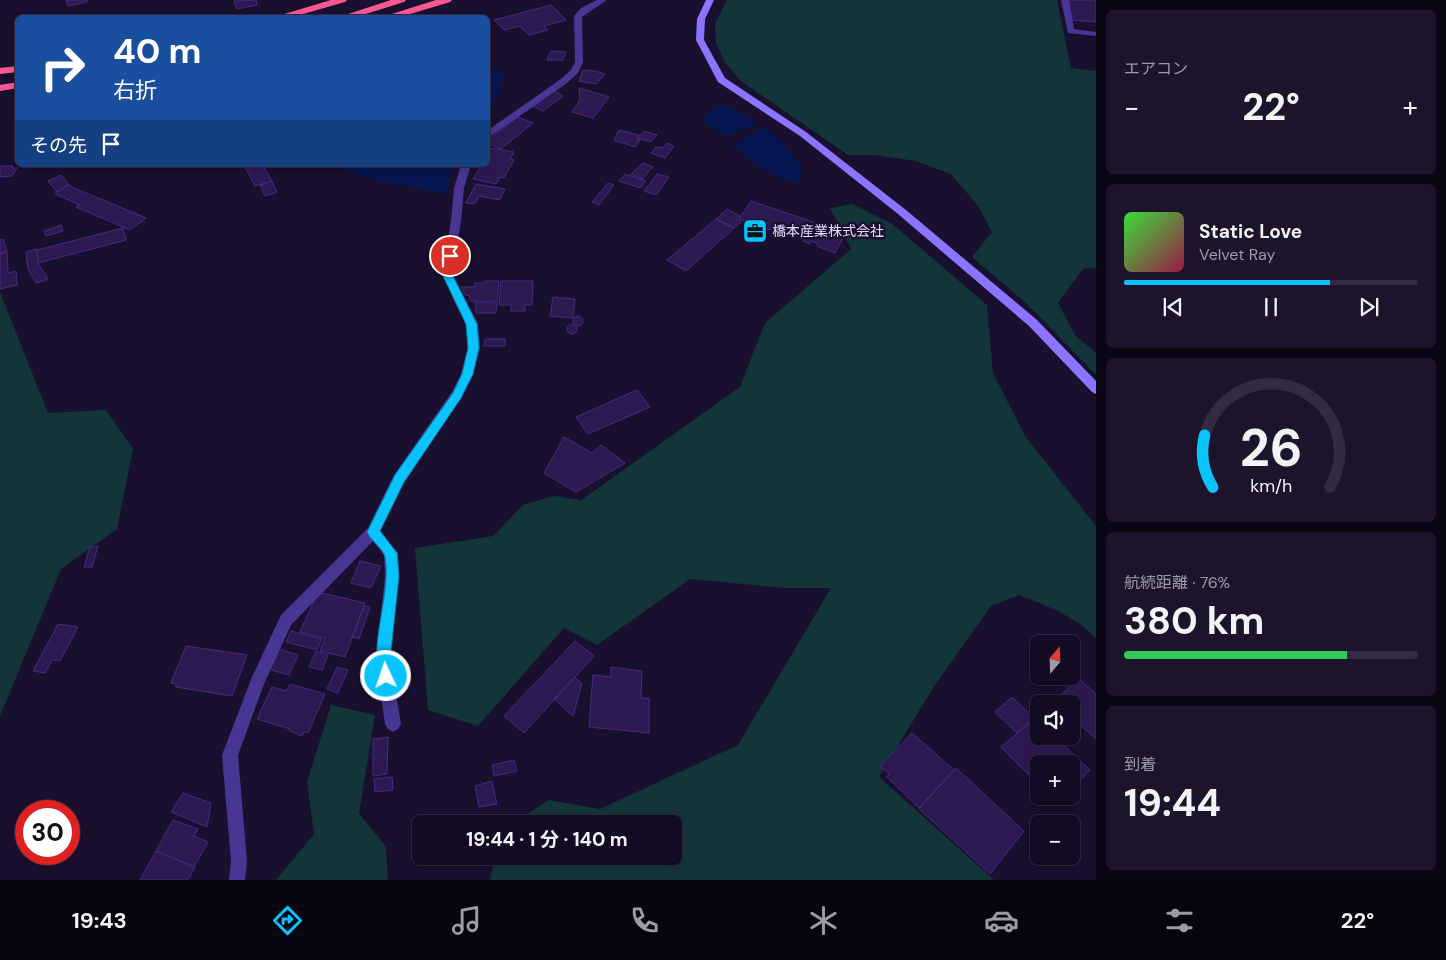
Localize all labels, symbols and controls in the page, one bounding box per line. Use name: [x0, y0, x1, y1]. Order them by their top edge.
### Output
text: 40 m: [113, 28, 202, 74]
icon: right: [30, 35, 95, 100]
text: エアコン: [1124, 58, 1188, 79]
text: 右折: [113, 76, 157, 105]
text: 22°: [1242, 82, 1300, 132]
text: −: [1124, 89, 1139, 126]
text: +: [1403, 89, 1418, 126]
icon: arrive: [97, 130, 125, 158]
text: その先: [30, 133, 87, 158]
office icon: 橋本産業株式会社: [742, 218, 768, 244]
text: Static Love: [1199, 219, 1302, 244]
place label: 橋本産業株式会社: [772, 222, 884, 240]
pin: [429, 235, 471, 277]
icon: arrive: [436, 242, 464, 270]
text: Velvet Ray: [1199, 244, 1275, 265]
icon: previous: [1159, 293, 1187, 321]
icon: pause: [1257, 293, 1285, 321]
icon: next: [1355, 293, 1383, 321]
text: 26: [1240, 414, 1302, 482]
text: km/h: [1250, 474, 1292, 498]
text: 航続距離 · 76%: [1124, 572, 1230, 593]
text: 380 km: [1124, 596, 1264, 646]
north arrow: [1030, 635, 1080, 685]
map controls: [1030, 635, 1080, 865]
position arrow: [359, 649, 411, 701]
button: sound: [1030, 695, 1080, 745]
text: 到着: [1124, 754, 1156, 775]
button: +: [1030, 755, 1080, 805]
text: 19:44: [1124, 778, 1221, 828]
speed limit sign: 30: [15, 800, 80, 865]
button: −: [1030, 815, 1080, 865]
text: 19:44 · 1 分 · 140 m: [466, 827, 628, 852]
icon: directions: [270, 903, 305, 938]
icon: music: [449, 903, 484, 938]
icon: phone: [627, 903, 662, 938]
icon: climate: [806, 903, 841, 938]
icon: car: [984, 903, 1019, 938]
icon: filters: [1162, 903, 1197, 938]
text: 19:43: [72, 906, 127, 935]
text: 22°: [1341, 906, 1374, 935]

